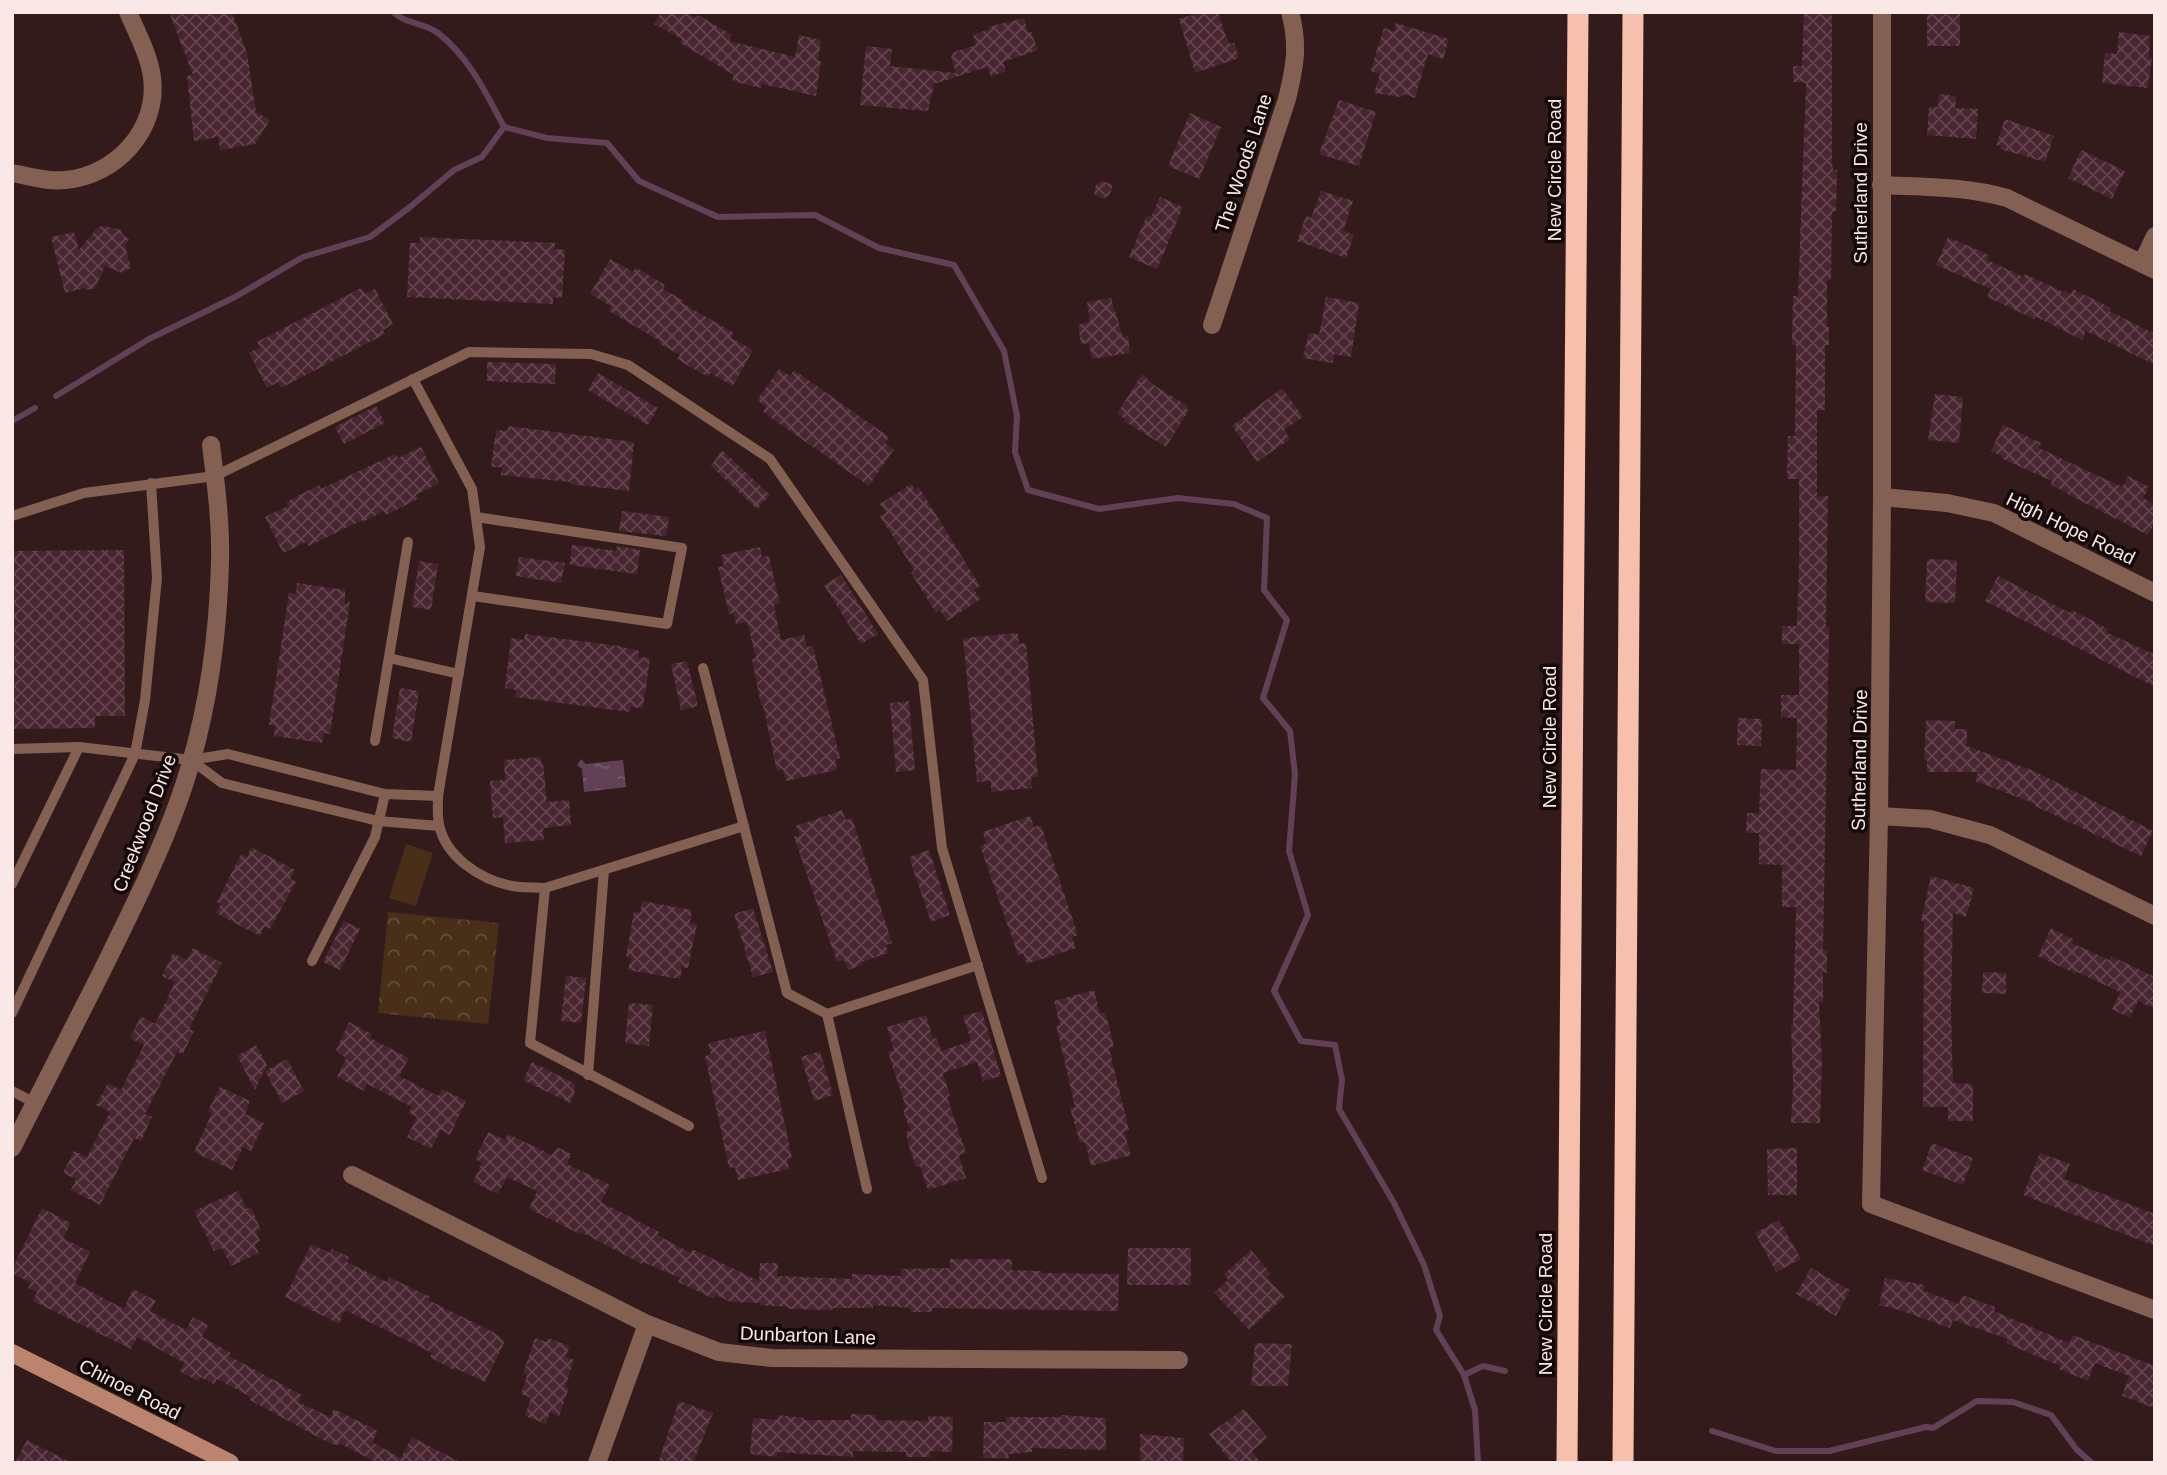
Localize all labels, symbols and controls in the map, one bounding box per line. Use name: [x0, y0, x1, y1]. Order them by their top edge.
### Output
street label: The Woods Lane: [1211, 91, 1276, 235]
street label: New Circle Road: [1544, 99, 1565, 241]
street label: Sutherland Drive: [1850, 122, 1871, 264]
street label: High Hope Road: [2003, 488, 2139, 569]
street label: New Circle Road: [1539, 666, 1560, 808]
street label: Sutherland Drive: [1848, 689, 1871, 831]
street label: Creekwood Drive: [109, 751, 180, 895]
street label: New Circle Road: [1535, 1233, 1556, 1375]
street label: Dunbarton Lane: [740, 1323, 876, 1348]
street label: Chinoe Road: [76, 1355, 184, 1424]

